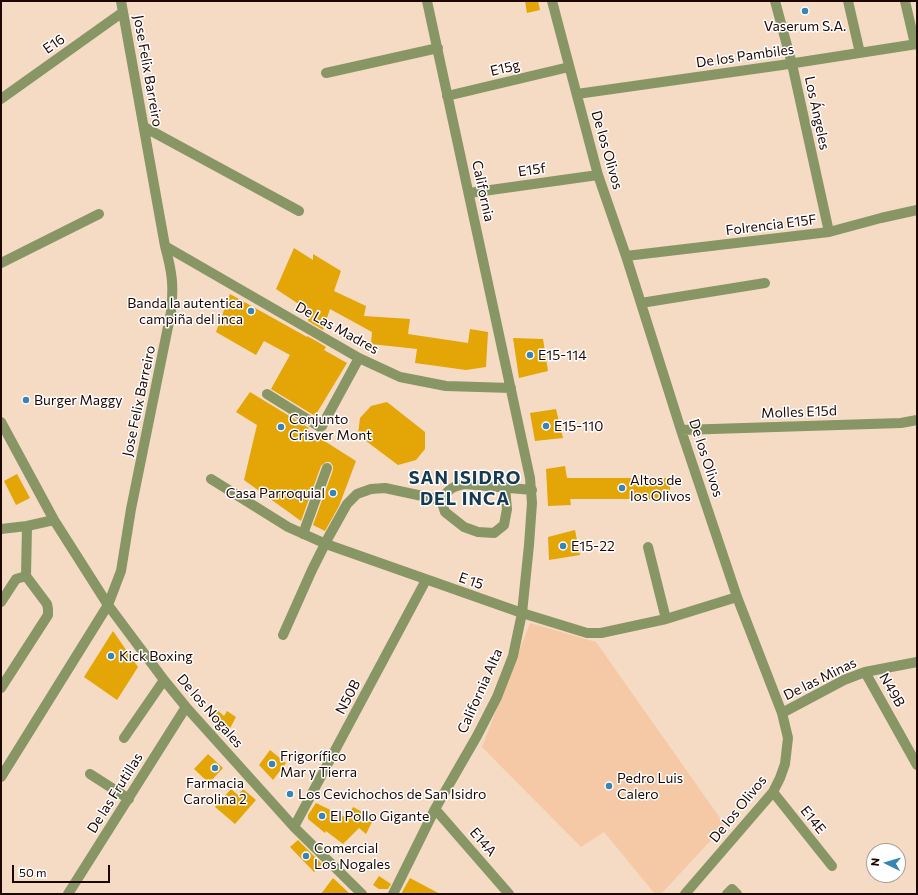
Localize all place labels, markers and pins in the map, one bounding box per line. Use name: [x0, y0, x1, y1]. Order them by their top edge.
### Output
marker: Vaserum S.A.: [800, 6, 810, 16]
place label: Vaserum S.A.: [764, 18, 846, 34]
place label: Banda la autentica campiña del inca: [127, 295, 243, 328]
marker: Banda la autentica campiña del inca: [246, 306, 256, 316]
place label: E15-114: [538, 347, 587, 363]
marker: E15-114: [525, 350, 535, 360]
place label: Burger Maggy: [34, 392, 123, 408]
marker: Burger Maggy: [21, 395, 31, 405]
place label: Conjunto Crisver Mont: [289, 411, 372, 444]
place label: E15-110: [554, 418, 603, 434]
marker: E15-110: [541, 421, 551, 431]
marker: Conjunto Crisver Mont: [276, 422, 286, 432]
place label: Altos de los Olivos: [630, 472, 691, 504]
marker: Altos de los Olivos: [617, 483, 627, 493]
place label: Casa Parroquial: [226, 485, 325, 501]
marker: Casa Parroquial: [328, 488, 338, 498]
place label: E15-22: [571, 538, 615, 554]
marker: E15-22: [558, 541, 568, 551]
place label: Kick Boxing: [119, 648, 193, 664]
marker: Kick Boxing: [106, 651, 116, 661]
place label: Frigorífico Mar y Tierra: [280, 748, 357, 780]
marker: Frigorífico Mar y Tierra: [267, 759, 277, 769]
marker: Farmacia Carolina 2: [210, 763, 220, 773]
place label: Pedro Luis Calero: [617, 770, 683, 802]
place label: Farmacia Carolina 2: [183, 775, 247, 808]
marker: Pedro Luis Calero: [604, 781, 614, 791]
place label: Los Cevichochos de San Isidro: [298, 786, 486, 802]
marker: Los Cevichochos de San Isidro: [285, 789, 295, 799]
place label: El Pollo Gigante: [330, 808, 429, 824]
marker: El Pollo Gigante: [317, 811, 327, 821]
place label: Comercial Los Nogales: [314, 840, 390, 872]
marker: Comercial Los Nogales: [301, 851, 311, 861]

